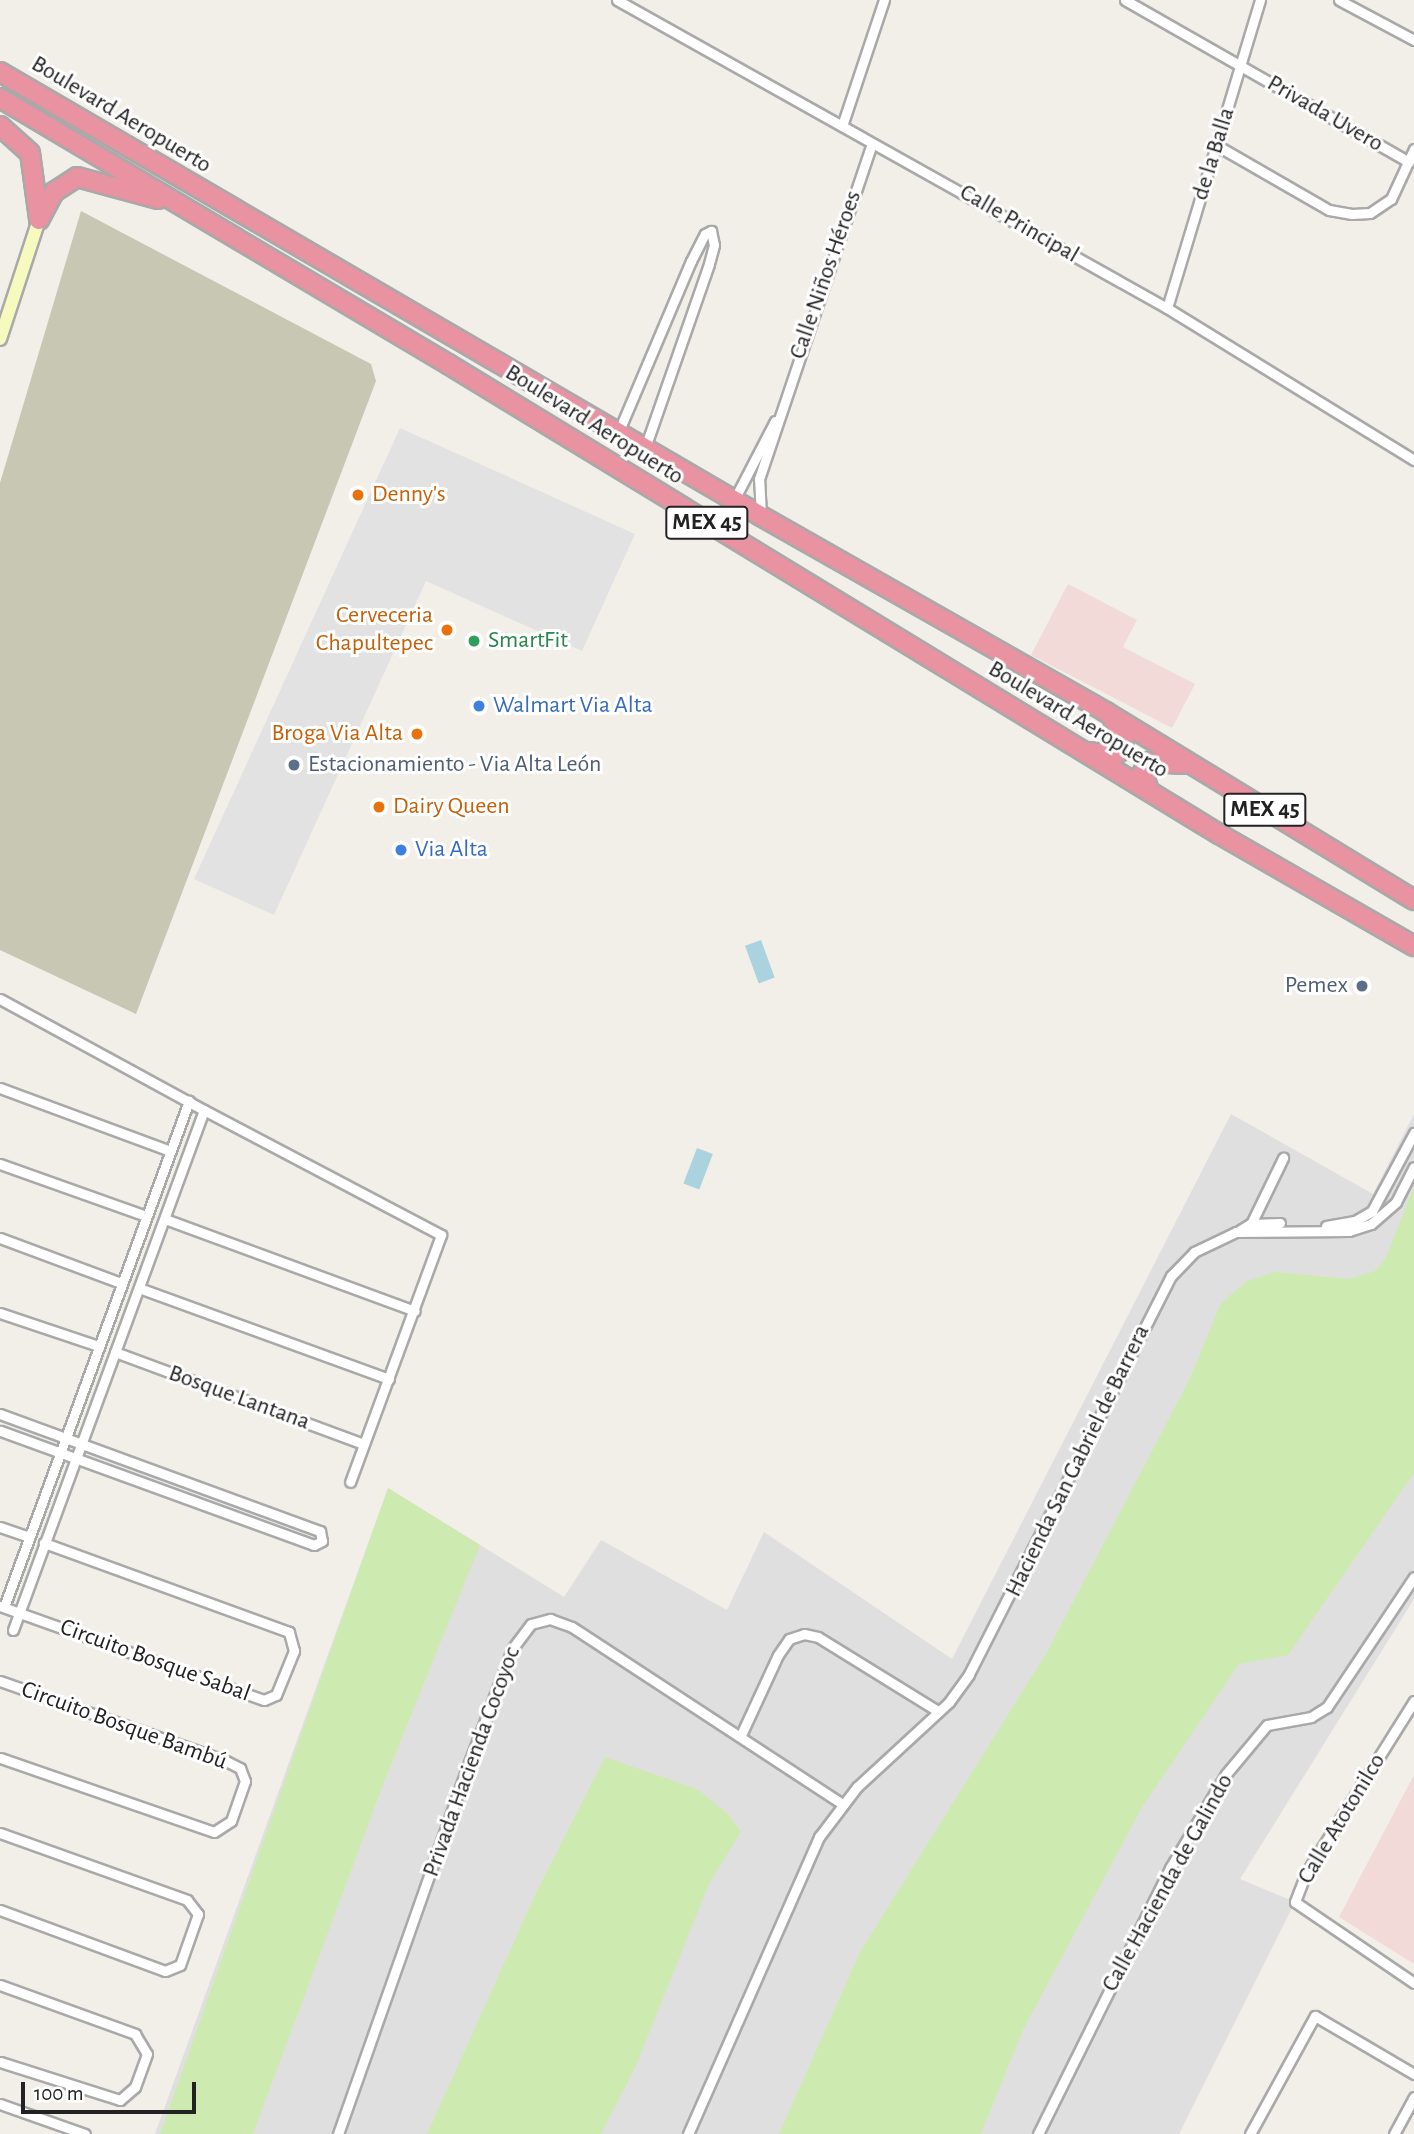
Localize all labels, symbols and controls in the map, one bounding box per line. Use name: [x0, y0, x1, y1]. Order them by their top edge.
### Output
street label: Boulevard Aeropuerto: [26, 50, 216, 180]
street label: Privada Uvero: [1262, 69, 1388, 159]
street label: de la Balla: [1186, 104, 1242, 204]
street label: Calle Principal: [954, 178, 1084, 270]
street label: Calle Niños Héroes: [784, 187, 868, 363]
street label: Boulevard Aeropuerto: [500, 359, 688, 491]
place label: Denny's: [372, 481, 446, 509]
marker: Denny's: [350, 487, 366, 503]
road number: MEX 45: [665, 503, 749, 542]
place label: Cerveceria Chapultepec: [316, 602, 433, 658]
marker: Cerveceria Chapultepec: [439, 622, 455, 638]
place label: SmartFit: [488, 627, 568, 655]
marker: SmartFit: [466, 633, 482, 649]
street label: Boulevard Aeropuerto: [983, 655, 1173, 785]
place label: Walmart Via Alta: [493, 692, 653, 720]
marker: Walmart Via Alta: [471, 698, 487, 714]
place label: Broga Via Alta: [271, 720, 403, 748]
marker: Broga Via Alta: [409, 726, 425, 742]
place label: Estacionamiento - Via Alta León: [308, 751, 601, 779]
marker: Estacionamiento - Via Alta León: [286, 757, 302, 773]
road number: MEX 45: [1223, 790, 1307, 830]
place label: Dairy Queen: [393, 793, 510, 821]
marker: Dairy Queen: [371, 799, 387, 815]
place label: Via Alta: [415, 836, 488, 864]
marker: Via Alta: [393, 842, 409, 858]
place label: Pemex: [1285, 972, 1348, 1000]
marker: Pemex: [1354, 978, 1370, 994]
street label: Hacienda San Gabriel de Barrera: [999, 1320, 1157, 1602]
street label: Bosque Lantana: [165, 1359, 313, 1437]
street label: Circuito Bosque Sabal: [56, 1613, 254, 1709]
street label: Privada Hacienda Cocoyoc: [417, 1643, 527, 1881]
street label: Circuito Bosque Bambú: [17, 1675, 231, 1777]
street label: Calle Atotonilco: [1292, 1749, 1392, 1889]
street label: Calle Hacienda de Galindo: [1096, 1769, 1240, 1997]
scale bar: [24, 2068, 200, 2112]
text: 100 m: [34, 2083, 84, 2104]

